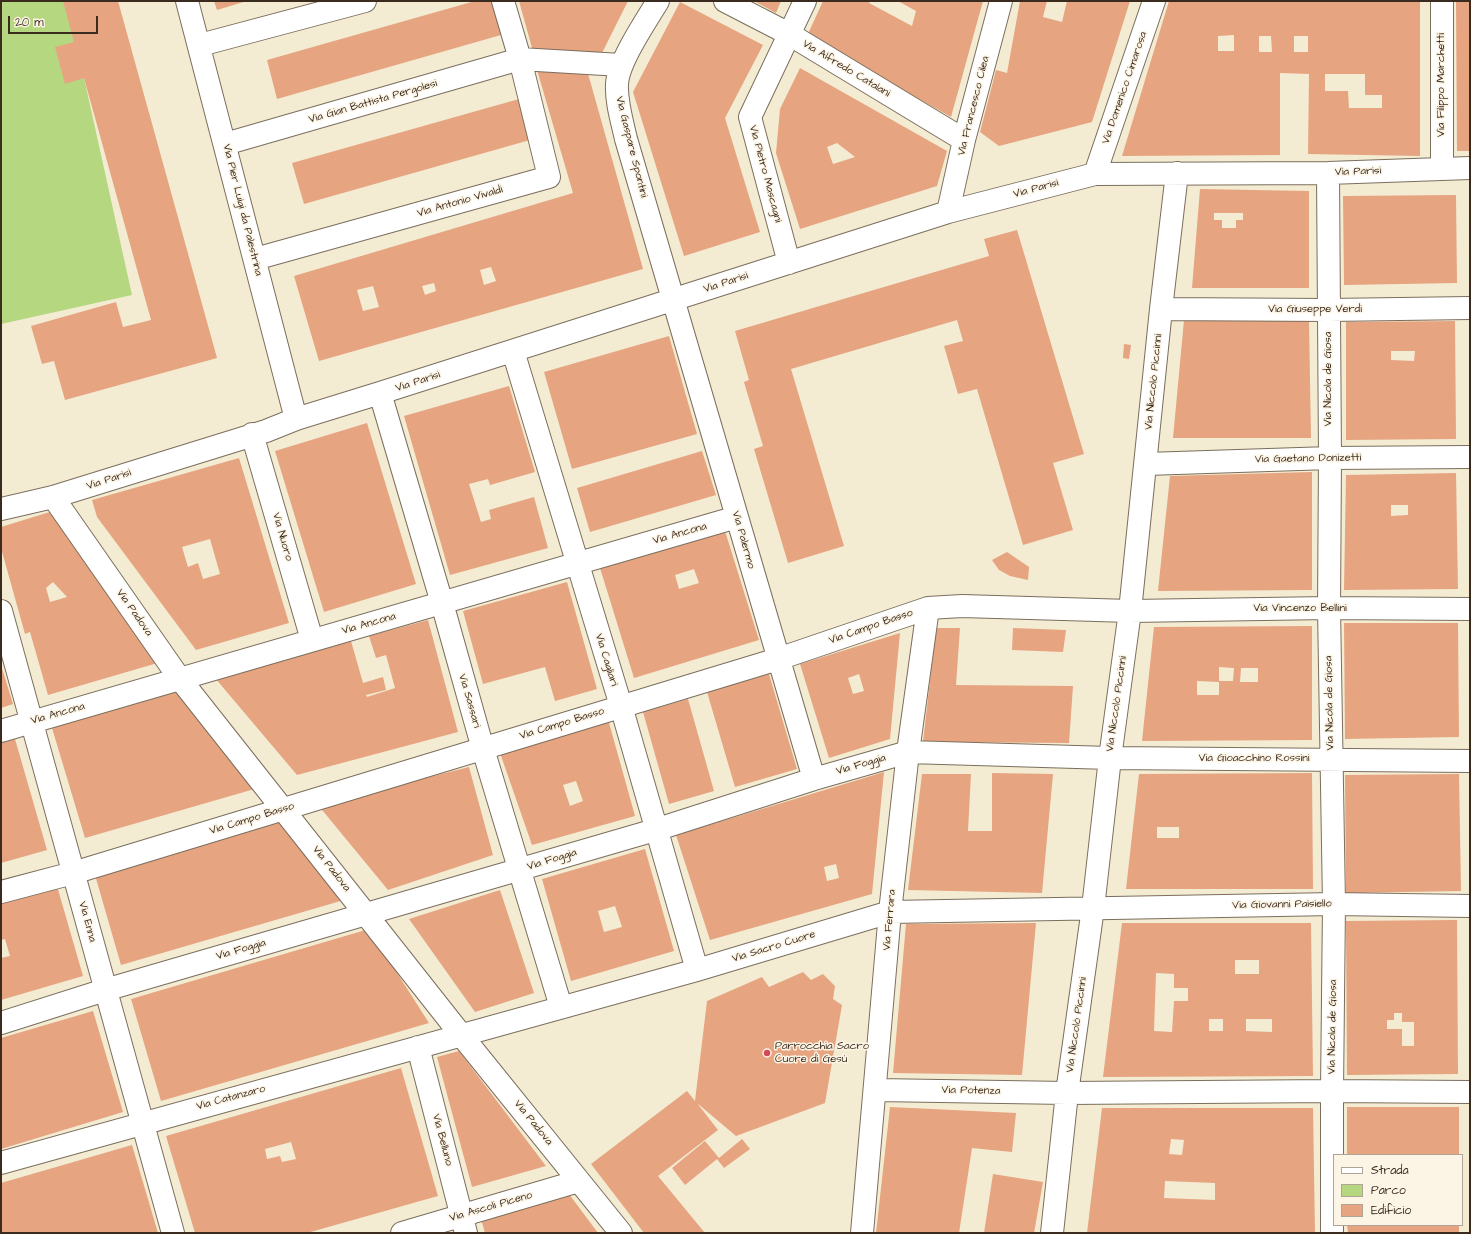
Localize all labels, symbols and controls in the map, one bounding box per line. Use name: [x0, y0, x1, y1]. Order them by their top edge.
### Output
scale bar: [10, 8, 100, 34]
text: 20 m: [15, 14, 44, 31]
street label: Via Domenico Cimarosa: [1100, 30, 1150, 146]
street label: Via Filippo Marchetti: [1435, 33, 1449, 137]
street label: Via Alfredo Catalani: [800, 38, 892, 100]
street label: Via Francesco Cilea: [955, 55, 993, 157]
street label: Via Gian Battista Pergolesi: [307, 77, 439, 127]
street label: Via Gaspare Spontini: [612, 95, 650, 199]
street label: Via Pietro Mascagni: [746, 124, 784, 224]
street label: Via Pier Luigi da Palestrina: [219, 143, 265, 277]
street label: Via Parisi: [1335, 165, 1381, 179]
street label: Via Parisi: [1012, 177, 1060, 201]
street label: Via Antonio Vivaldi: [416, 183, 504, 221]
street label: Via Parisi: [702, 270, 750, 296]
street label: Via Giuseppe Verdi: [1268, 303, 1362, 317]
street label: Via Nicola de Giosa: [1322, 332, 1336, 426]
street label: Via Niccolò Piccinni: [1142, 333, 1166, 431]
street label: Via Parisi: [394, 369, 442, 395]
street label: Via Gaetano Donizetti: [1255, 451, 1361, 467]
street label: Via Parisi: [85, 467, 133, 493]
street label: Via Palermo: [728, 510, 758, 570]
street label: Via Nuoro: [269, 511, 295, 563]
street label: Via Ancona: [652, 520, 708, 548]
street label: Via Padova: [113, 587, 155, 639]
street label: Via Vincenzo Bellini: [1253, 602, 1347, 616]
street label: Via Campo Basso: [827, 606, 915, 648]
street label: Via Ancona: [341, 610, 397, 638]
street label: Via Cagliari: [592, 632, 620, 688]
street label: Via Niccolò Piccinni: [1104, 655, 1130, 753]
street label: Via Nicola de Giosa: [1323, 656, 1337, 750]
street label: Via Sassari: [455, 672, 483, 730]
street label: Via Ancona: [30, 700, 86, 728]
street label: Via Campo Basso: [518, 705, 606, 743]
street label: Via Foggia: [835, 752, 887, 778]
street label: Via Gioacchino Rossini: [1199, 752, 1309, 766]
street label: Via Campo Basso: [208, 800, 296, 838]
street label: Via Padova: [309, 844, 353, 894]
street label: Via Foggia: [526, 846, 578, 874]
street label: Via Ferrara: [881, 889, 899, 951]
street label: Via Giovanni Paisiello: [1232, 898, 1332, 912]
street label: Via Enna: [75, 900, 99, 944]
street label: Via Sacro Cuore: [731, 928, 817, 966]
street label: Via Foggia: [215, 937, 267, 963]
street label: Via Niccolò Piccinni: [1064, 976, 1090, 1074]
street label: Via Nicola de Giosa: [1326, 980, 1340, 1074]
place label: Parrocchia Sacro Cuore di Gesù: [775, 1040, 869, 1066]
marker: Parrocchia Sacro Cuore di Gesù: [762, 1048, 772, 1058]
street label: Via Catanzaro: [195, 1082, 267, 1114]
street label: Via Potenza: [942, 1084, 1000, 1098]
street label: Via Padova: [511, 1098, 555, 1148]
street label: Via Belluno: [429, 1113, 455, 1167]
legend: [1333, 1154, 1463, 1226]
text: Strada: [1371, 1162, 1409, 1179]
text: Parco: [1371, 1182, 1406, 1199]
street label: Via Ascoli Piceno: [448, 1189, 534, 1225]
text: Edificio: [1371, 1202, 1411, 1219]

